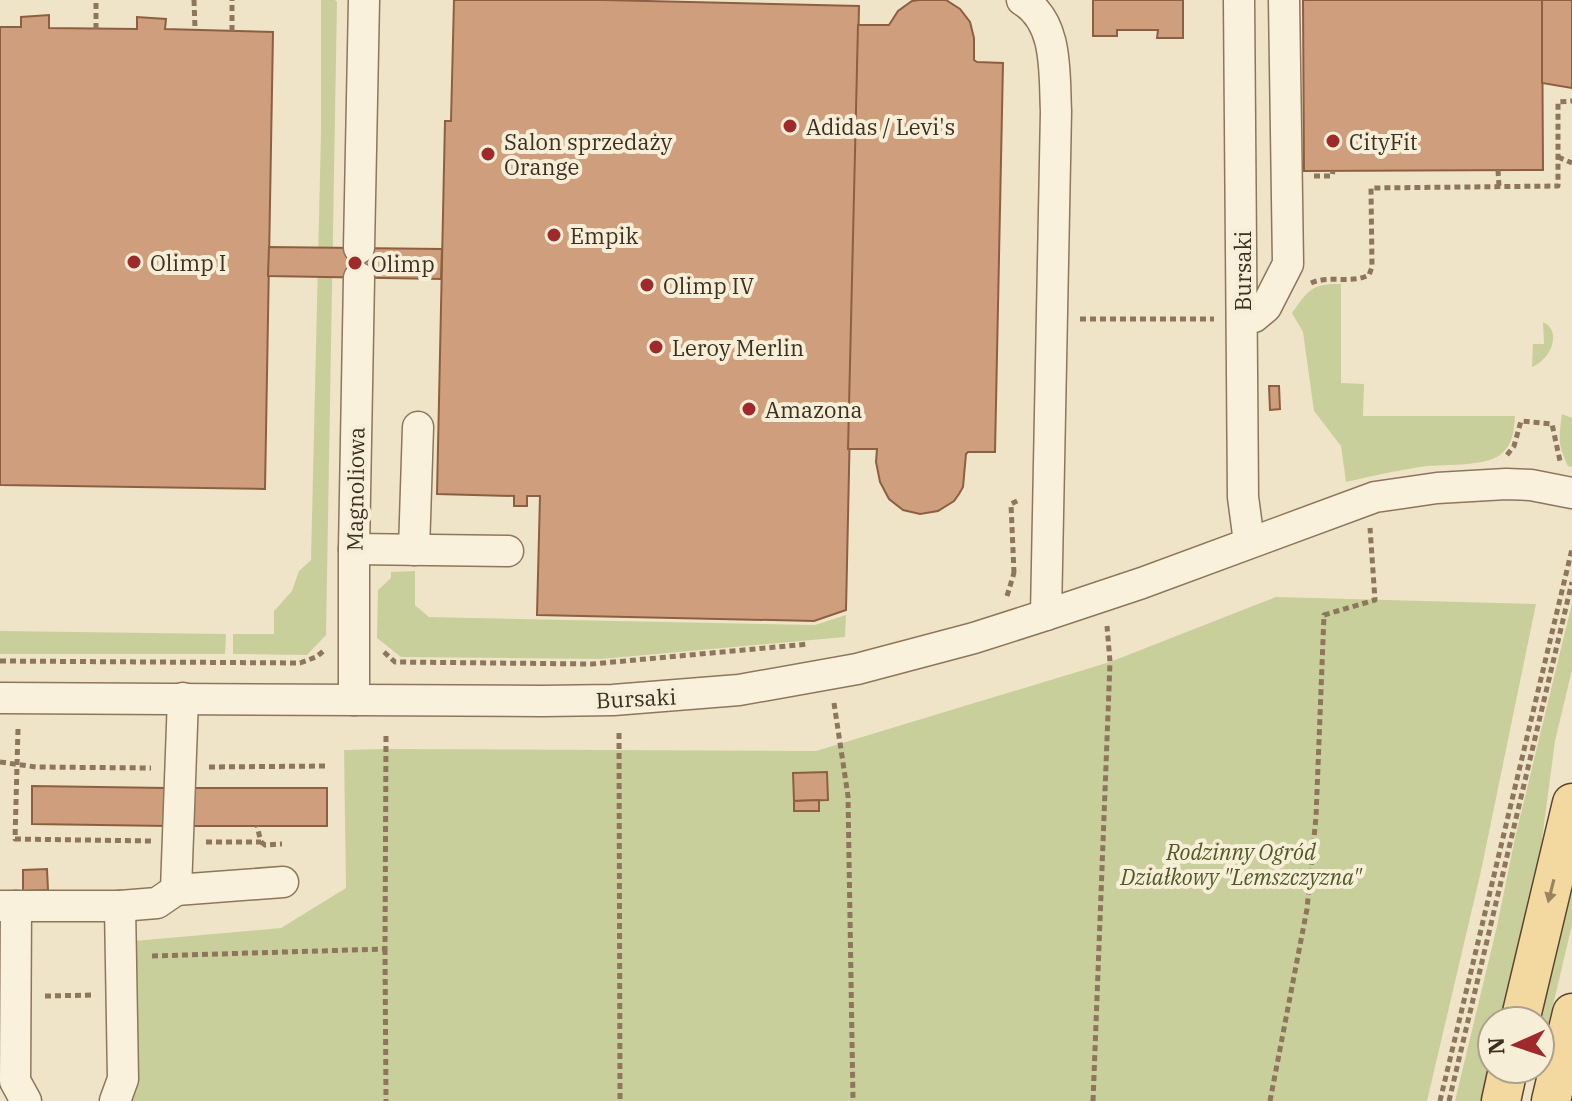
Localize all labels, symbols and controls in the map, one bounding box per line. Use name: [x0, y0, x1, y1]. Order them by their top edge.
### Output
place label: Adidas / Levi's: [806, 112, 955, 141]
marker: Adidas / Levi's: [781, 117, 799, 135]
place label: Salon sprzedaży Orange: [504, 127, 673, 181]
place label: CityFit: [1349, 127, 1418, 156]
marker: CityFit: [1324, 132, 1342, 150]
marker: Salon sprzedaży Orange: [479, 145, 497, 163]
place label: Empik: [570, 221, 638, 250]
marker: Empik: [545, 226, 563, 244]
street label: Bursaki: [1228, 231, 1257, 311]
place label: Olimp I: [150, 248, 226, 277]
place label: Olimp: [371, 249, 435, 278]
marker: Olimp I: [125, 253, 143, 271]
marker: Olimp: [346, 254, 364, 272]
place label: Olimp IV: [663, 271, 754, 300]
marker: Olimp IV: [638, 276, 656, 294]
place label: Leroy Merlin: [672, 333, 804, 362]
marker: Leroy Merlin: [647, 338, 665, 356]
place label: Amazona: [765, 395, 863, 424]
marker: Amazona: [740, 400, 758, 418]
street label: Magnoliowa: [339, 427, 371, 551]
street label: Bursaki: [595, 681, 677, 715]
park label: Rodzinny Ogród Działkowy "Lemszczyzna": [1120, 837, 1363, 891]
one-way arrow: [1544, 878, 1557, 903]
north arrow: [1476, 1005, 1556, 1085]
text: N: [1481, 1037, 1510, 1056]

